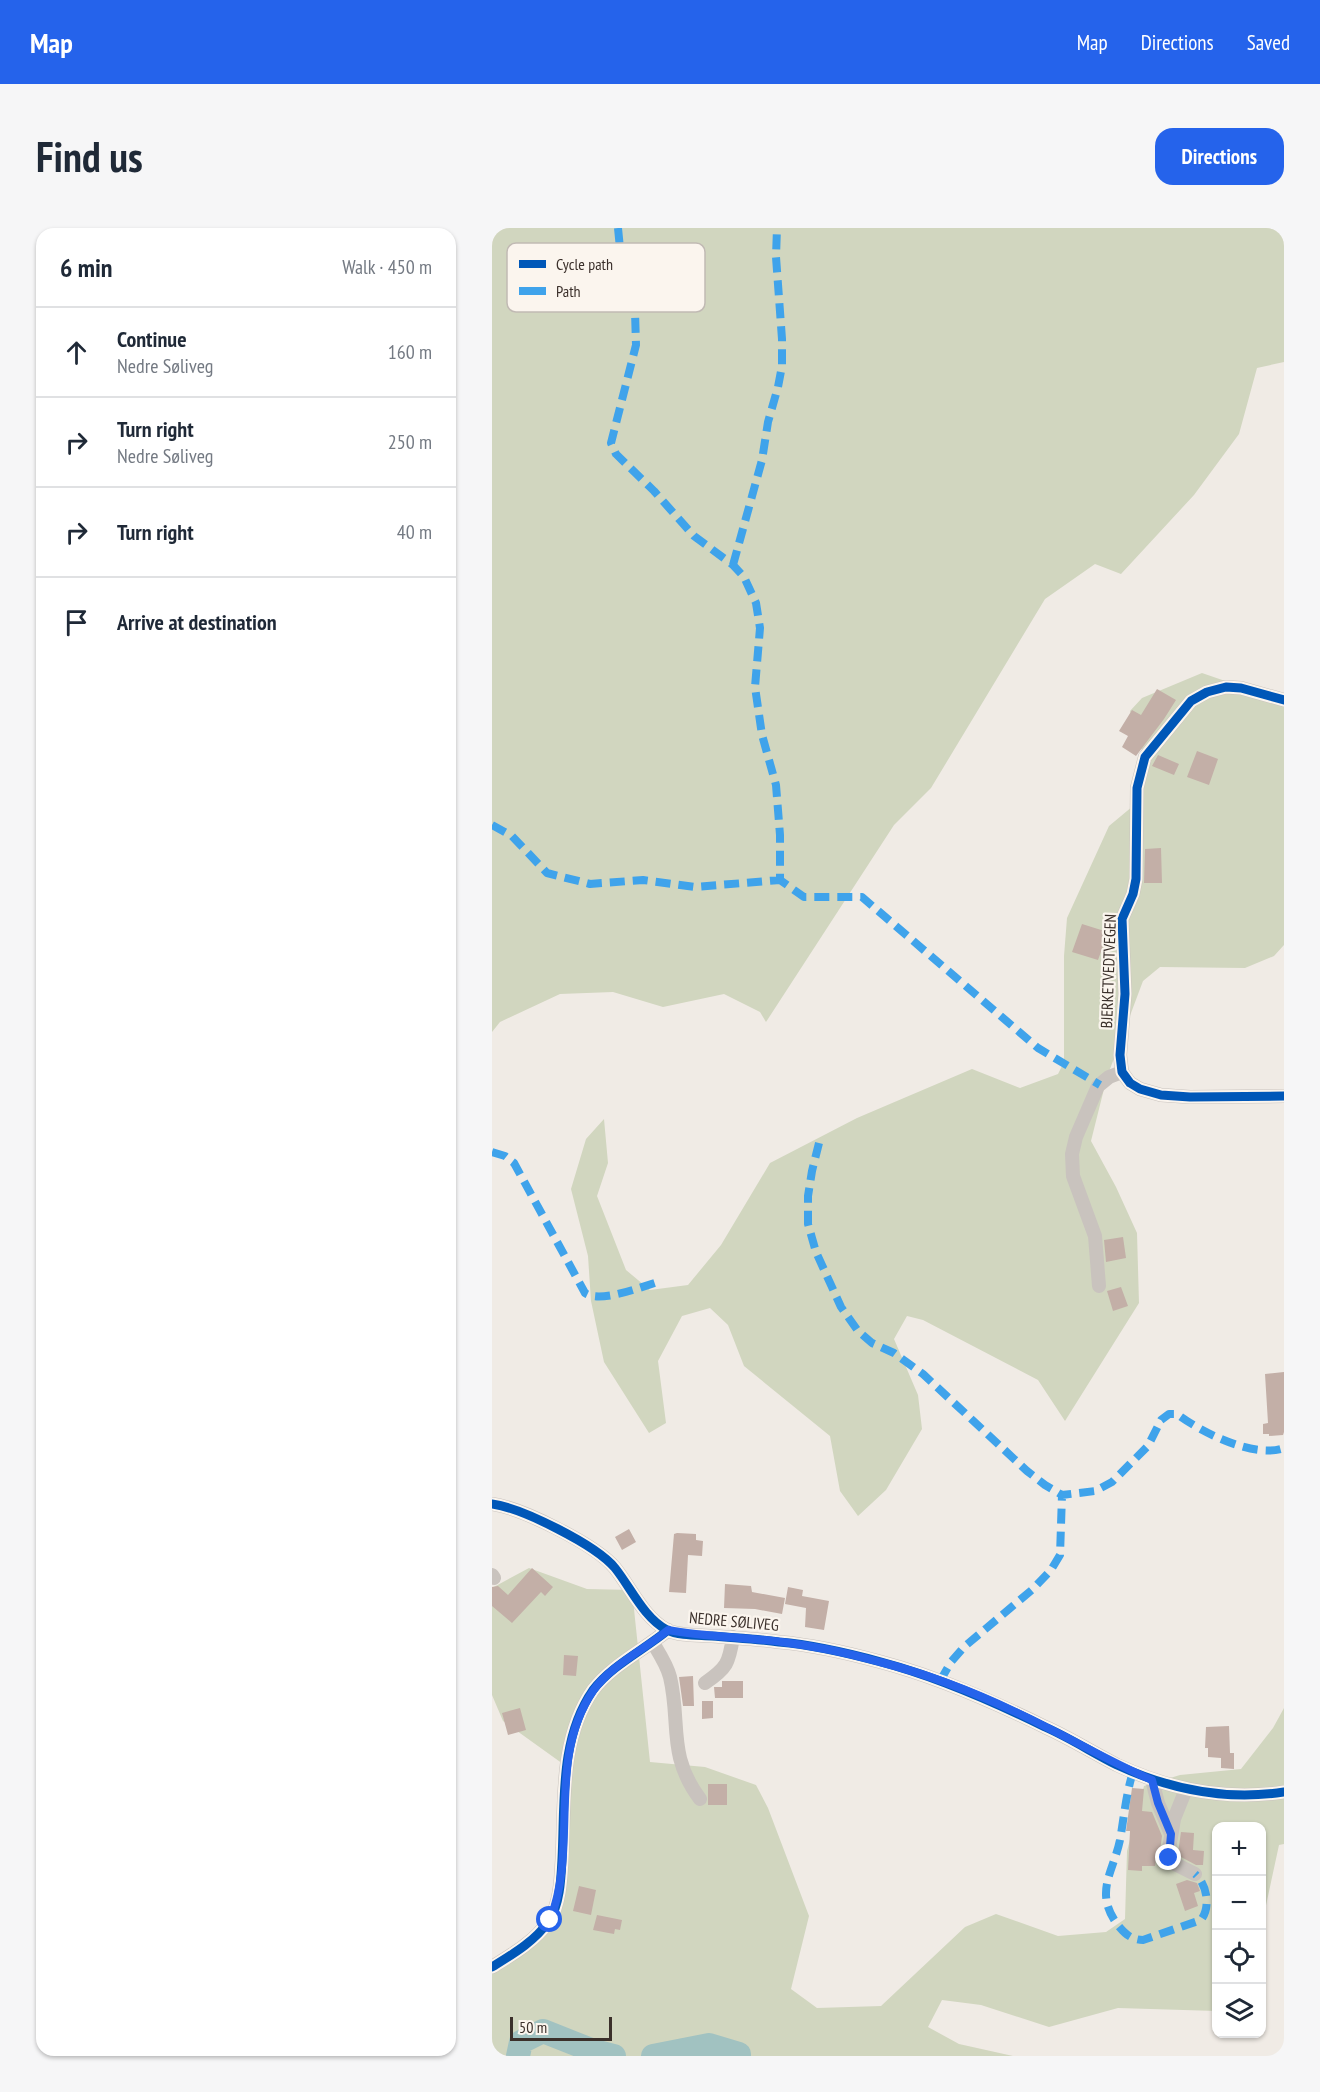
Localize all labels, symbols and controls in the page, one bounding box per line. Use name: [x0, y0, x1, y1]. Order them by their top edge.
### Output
text: Map: [30, 24, 73, 61]
text: Map: [1077, 29, 1108, 56]
text: Directions: [1141, 29, 1214, 56]
text: Saved: [1247, 29, 1290, 56]
button: Directions: [1155, 128, 1284, 185]
text: Find us: [36, 129, 143, 184]
legend: [507, 243, 705, 312]
text: 6 min: [60, 251, 113, 284]
text: Walk · 450 m: [342, 254, 432, 280]
text: Cycle path: [556, 254, 613, 274]
text: Path: [556, 281, 581, 301]
text: Continue: [117, 325, 187, 353]
icon: ahead: [60, 336, 93, 369]
text: 160 m: [388, 339, 432, 365]
text: Nedre Søliveg: [117, 353, 213, 379]
text: Turn right: [117, 415, 194, 443]
icon: right: [60, 426, 93, 459]
text: 250 m: [388, 429, 432, 455]
text: Nedre Søliveg: [117, 443, 213, 469]
icon: right: [60, 516, 93, 549]
text: Turn right: [117, 518, 194, 546]
text: 40 m: [397, 519, 432, 545]
icon: arrive: [60, 606, 93, 639]
text: Arrive at destination: [117, 608, 277, 636]
street label: BJERKETVEDTVEGEN: [1096, 913, 1120, 1029]
street label: NEDRE SØLIVEG: [688, 1607, 780, 1635]
map controls: [1212, 1822, 1266, 2038]
button: +: [1212, 1822, 1266, 1876]
route end: [1155, 1844, 1181, 1870]
button: −: [1212, 1876, 1266, 1930]
route start: [536, 1906, 562, 1932]
button: locate: [1212, 1930, 1266, 1984]
button: layers: [1212, 1984, 1266, 2038]
scale bar: [510, 2014, 612, 2042]
text: 50 m: [519, 2017, 547, 2037]

